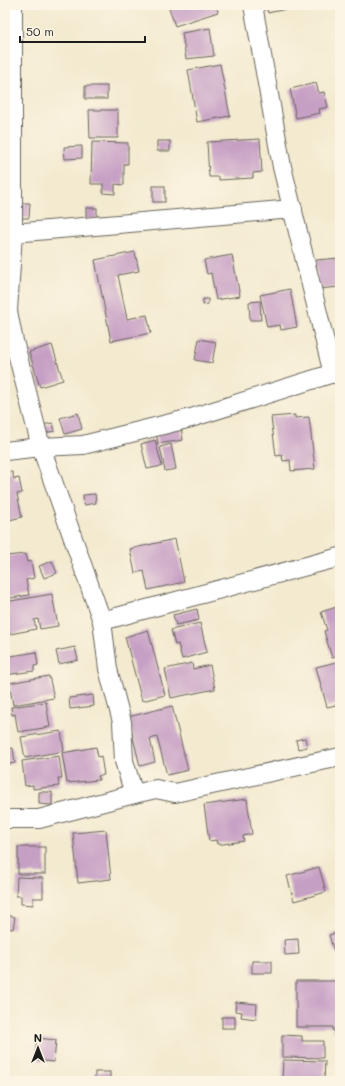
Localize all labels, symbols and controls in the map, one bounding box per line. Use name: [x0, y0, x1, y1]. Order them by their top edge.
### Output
scale bar: [20, 18, 145, 44]
text: 50 m: [26, 23, 54, 39]
north arrow: [18, 1028, 58, 1068]
text: N: [34, 1030, 42, 1045]

